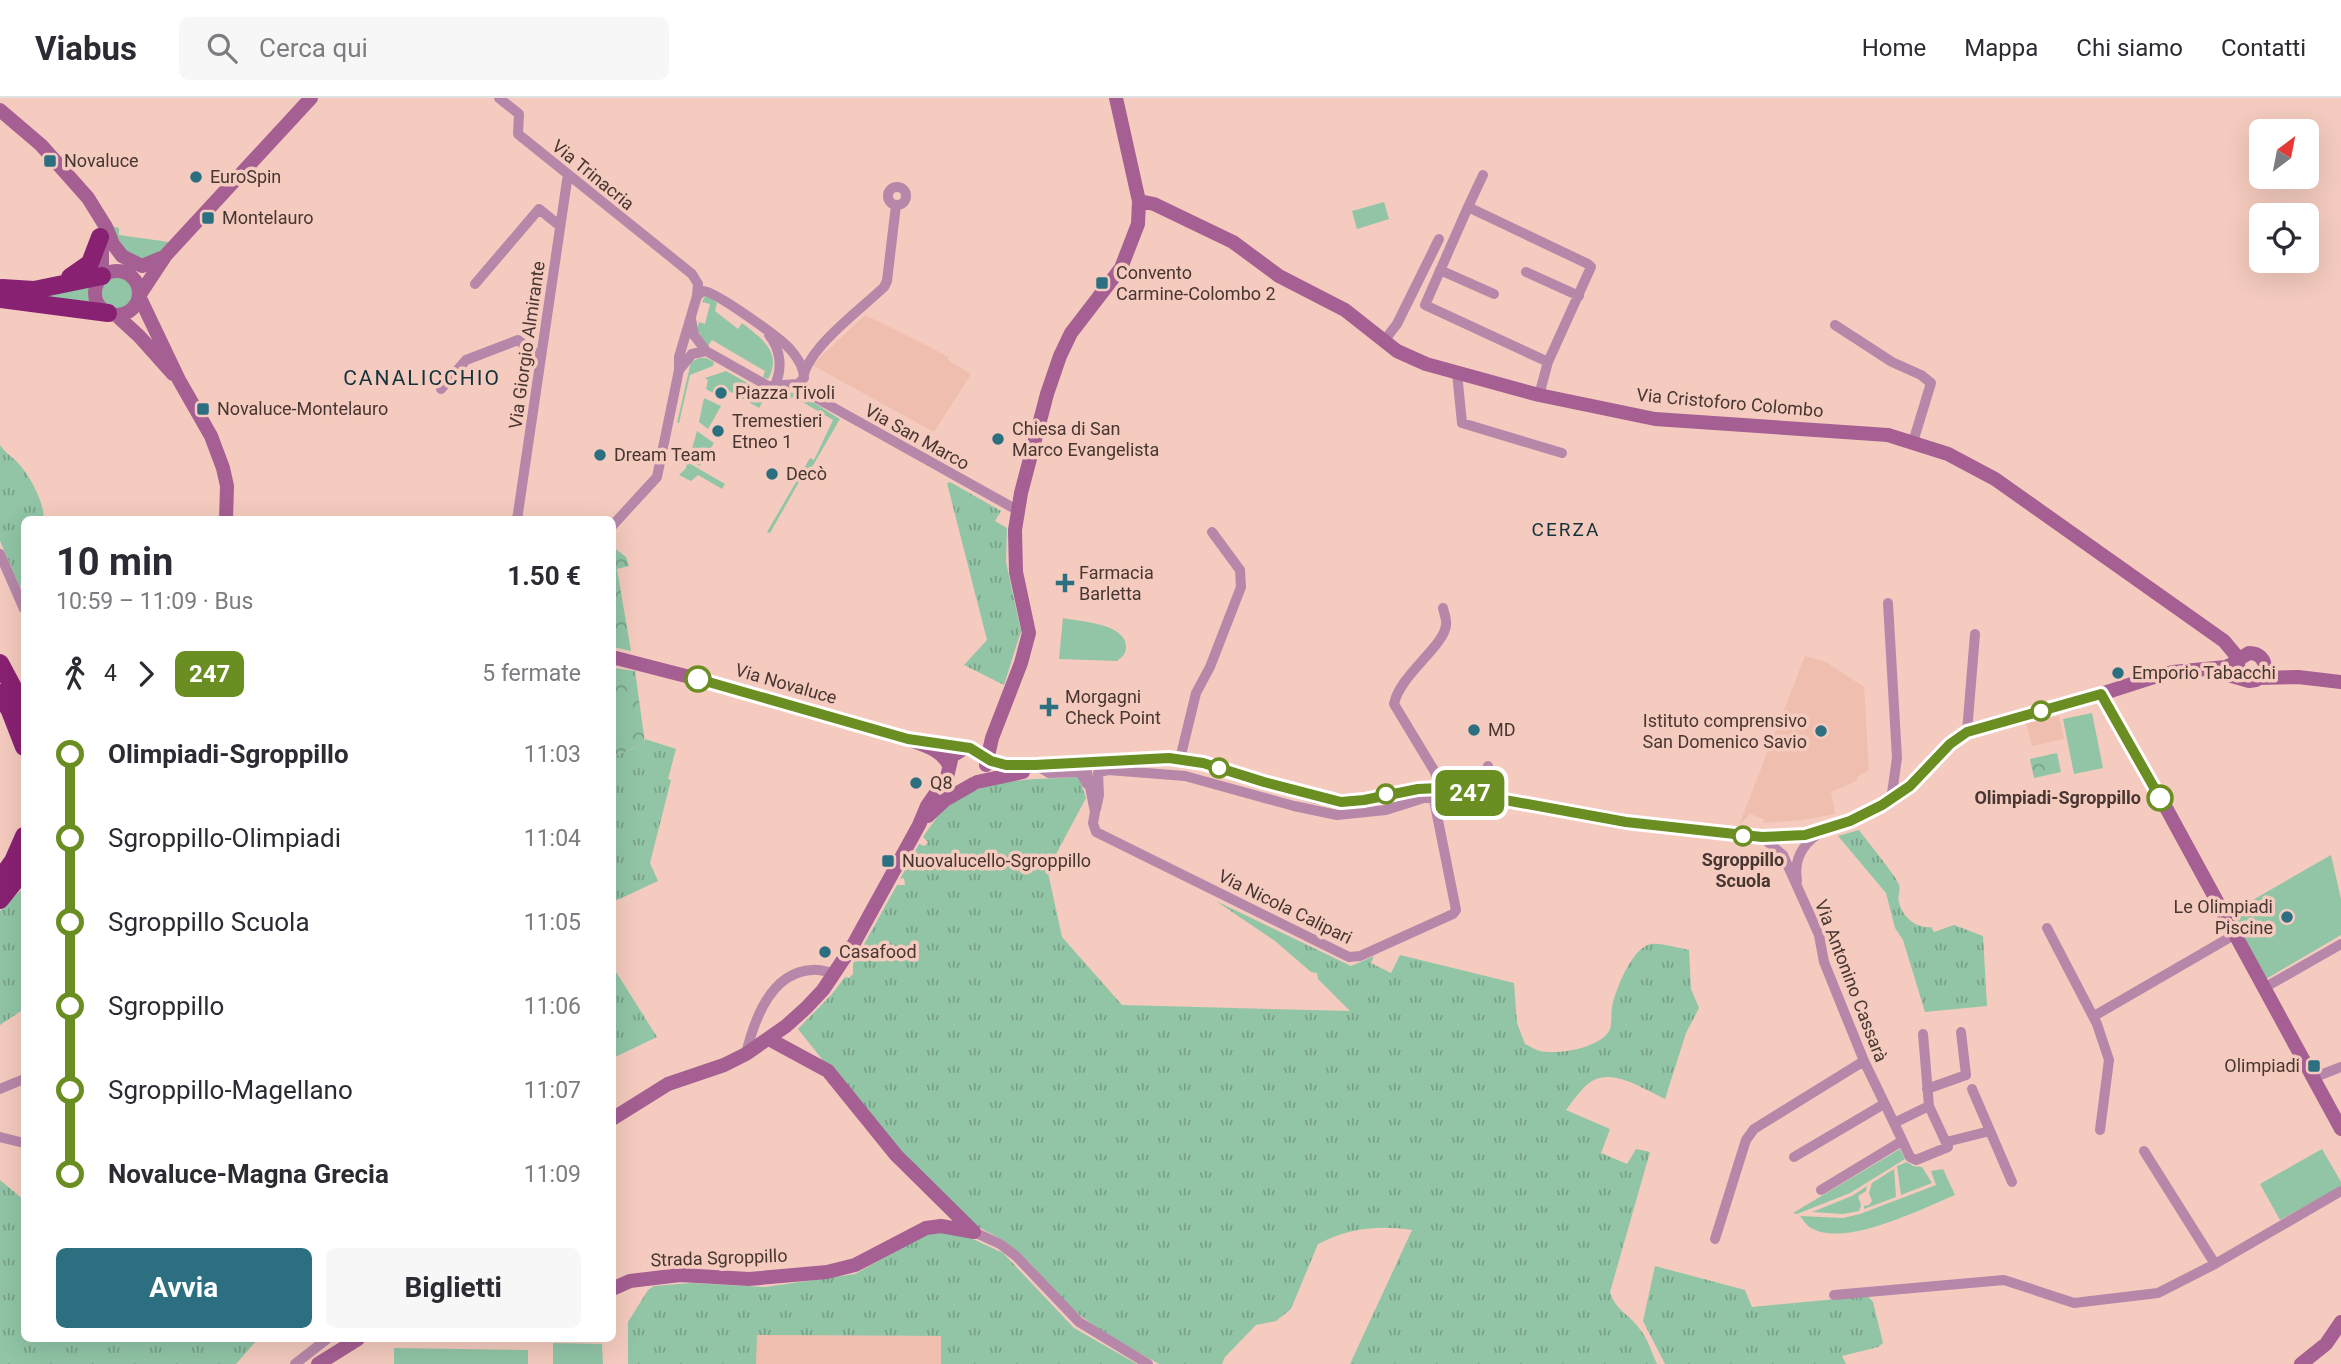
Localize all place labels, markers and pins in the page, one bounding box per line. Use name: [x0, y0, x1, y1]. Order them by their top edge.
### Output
place label: Novaluce: [64, 150, 139, 171]
marker: Novaluce: [42, 153, 58, 169]
place label: EuroSpin: [210, 166, 281, 187]
marker: EuroSpin: [188, 169, 204, 185]
place label: Montelauro: [222, 207, 314, 228]
marker: Montelauro: [200, 210, 216, 226]
place label: Convento Carmine-Colombo 2: [1116, 262, 1276, 304]
marker: Convento Carmine-Colombo 2: [1094, 275, 1110, 291]
place label: Piazza Tivoli: [735, 382, 835, 403]
marker: Piazza Tivoli: [713, 385, 729, 401]
place label: Novaluce-Montelauro: [217, 398, 388, 419]
marker: Novaluce-Montelauro: [195, 401, 211, 417]
place label: Tremestieri Etneo 1: [732, 410, 822, 452]
place label: Chiesa di San Marco Evangelista: [1012, 418, 1159, 460]
marker: Tremestieri Etneo 1: [710, 423, 726, 439]
marker: Chiesa di San Marco Evangelista: [990, 431, 1006, 447]
place label: Dream Team: [614, 444, 716, 465]
marker: Dream Team: [592, 447, 608, 463]
place label: Decò: [786, 463, 827, 484]
marker: Decò: [764, 466, 780, 482]
place label: Farmacia Barletta: [1079, 562, 1154, 604]
marker: Farmacia Barletta: [1057, 575, 1073, 591]
place label: Emporio Tabacchi: [2132, 662, 2276, 683]
marker: Emporio Tabacchi: [2110, 665, 2126, 681]
unlabelled marker: [685, 666, 711, 692]
place label: Morgagni Check Point: [1065, 686, 1161, 728]
marker: Morgagni Check Point: [1039, 697, 1059, 717]
unlabelled marker: [2031, 701, 2051, 721]
place label: Istituto comprensivo San Domenico Savio: [1643, 710, 1807, 752]
place label: MD: [1488, 719, 1516, 740]
marker: MD: [1466, 722, 1482, 738]
marker: Istituto comprensivo San Domenico Savio: [1813, 723, 1829, 739]
unlabelled marker: [1209, 758, 1229, 778]
place label: Q8: [930, 772, 953, 793]
marker: Q8: [908, 775, 924, 791]
unlabelled marker: [1376, 784, 1396, 804]
marker: Olimpiadi-Sgroppillo: [2147, 785, 2173, 811]
place label: Olimpiadi-Sgroppillo: [1974, 787, 2141, 808]
marker: Sgroppillo Scuola: [1733, 826, 1753, 846]
place label: Sgroppillo Scuola: [1702, 849, 1784, 891]
place label: Nuovalucello-Sgroppillo: [902, 850, 1091, 871]
marker: Nuovalucello-Sgroppillo: [880, 853, 896, 869]
place label: Le Olimpiadi Piscine: [2174, 896, 2273, 938]
marker: Le Olimpiadi Piscine: [2279, 909, 2295, 925]
place label: Casafood: [839, 941, 917, 962]
marker: Casafood: [817, 944, 833, 960]
place label: Olimpiadi: [2224, 1055, 2300, 1076]
marker: Olimpiadi: [2306, 1058, 2322, 1074]

